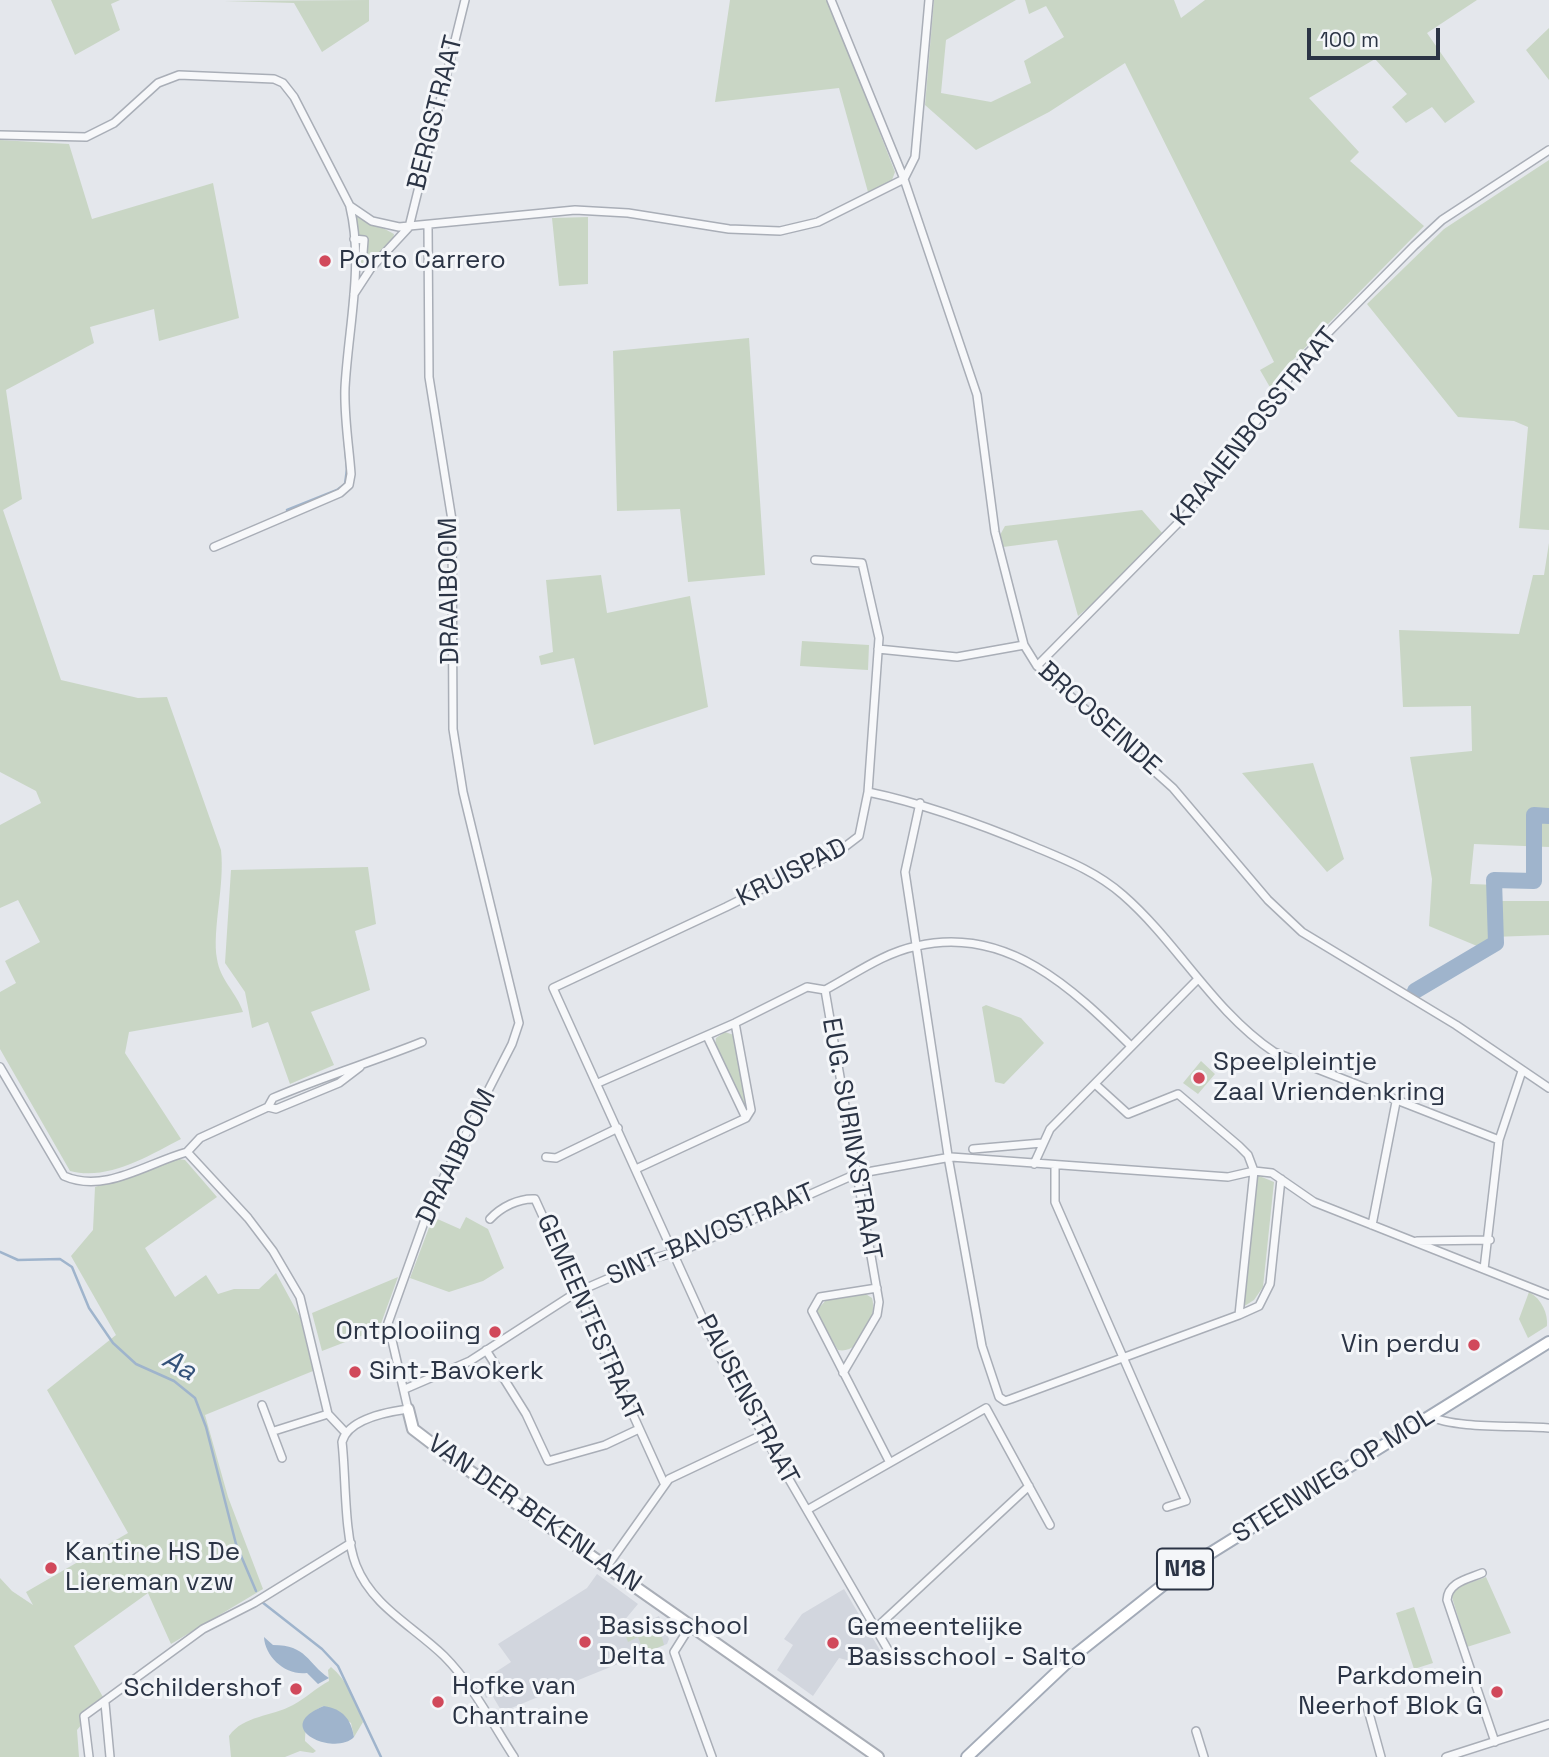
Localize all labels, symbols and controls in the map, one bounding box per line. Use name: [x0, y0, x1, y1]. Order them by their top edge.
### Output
scale bar: [1311, 14, 1444, 58]
text: 100 m: [1320, 26, 1379, 53]
street label: BERGSTRAAT: [402, 32, 470, 194]
place label: Porto Carrero: [339, 245, 506, 277]
marker: Porto Carrero: [317, 253, 333, 269]
street label: KRAAIENBOSSTRAAT: [1165, 321, 1345, 533]
street label: DRAAIBOOM: [433, 517, 467, 665]
street label: BROOSEINDE: [1031, 656, 1167, 782]
street label: KRUISPAD: [732, 832, 852, 914]
street label: EUG. SURINXSTRAAT: [814, 1016, 888, 1262]
place label: Speelpleintje Zaal Vriendenkring: [1213, 1047, 1445, 1108]
marker: Speelpleintje Zaal Vriendenkring: [1191, 1070, 1207, 1086]
street label: DRAAIBOOM: [411, 1084, 503, 1230]
street label: SINT-BAVOSTRAAT: [602, 1177, 820, 1293]
street label: GEMEENTESTRAAT: [529, 1209, 649, 1427]
street label: PAUSENSTRAAT: [689, 1310, 805, 1490]
place label: Ontplooiing: [335, 1316, 481, 1348]
marker: Ontplooiing: [487, 1324, 503, 1340]
place label: Vin perdu: [1341, 1329, 1460, 1361]
marker: Vin perdu: [1466, 1337, 1482, 1353]
water label: Aa: [156, 1343, 202, 1389]
place label: Sint-Bavokerk: [369, 1356, 544, 1388]
marker: Sint-Bavokerk: [347, 1364, 363, 1380]
street label: STEENWEG OP MOL: [1227, 1401, 1441, 1551]
street label: VAN DER BEKENLAAN: [421, 1428, 647, 1600]
place label: Kantine HS De Liereman vzw: [65, 1537, 240, 1598]
road number: N18: [1157, 1548, 1213, 1590]
marker: Kantine HS De Liereman vzw: [43, 1560, 59, 1576]
place label: Basisschool Delta: [599, 1611, 748, 1672]
place label: Gemeentelijke Basisschool - Salto: [847, 1612, 1087, 1674]
marker: Basisschool Delta: [577, 1634, 593, 1650]
marker: Gemeentelijke Basisschool - Salto: [825, 1635, 841, 1651]
place label: Parkdomein Neerhof Blok G: [1298, 1661, 1483, 1722]
place label: Hofke van Chantraine: [452, 1671, 589, 1732]
place label: Schildershof: [123, 1673, 282, 1705]
marker: Schildershof: [288, 1681, 304, 1697]
marker: Parkdomein Neerhof Blok G: [1489, 1684, 1505, 1700]
marker: Hofke van Chantraine: [430, 1694, 446, 1710]

